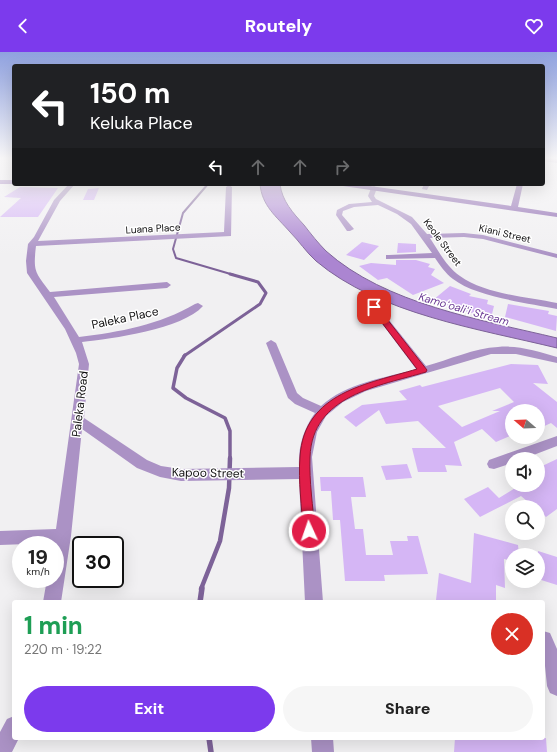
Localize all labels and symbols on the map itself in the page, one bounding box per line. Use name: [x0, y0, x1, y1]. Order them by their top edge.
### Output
street label: Keole Street: [421, 216, 465, 269]
street label: Luana Place: [125, 221, 181, 236]
street label: Kiani Street: [478, 221, 532, 246]
water label: Kamoʻoaliʻi Stream: [417, 289, 511, 329]
pin: [357, 290, 391, 324]
street label: Paleka Place: [90, 303, 160, 333]
street label: Paleka Road: [68, 370, 92, 438]
north arrow: [505, 404, 545, 444]
street label: Kapoo Street: [172, 464, 245, 482]
position arrow: [288, 510, 330, 552]
speed limit sign: 30: [72, 536, 124, 588]

